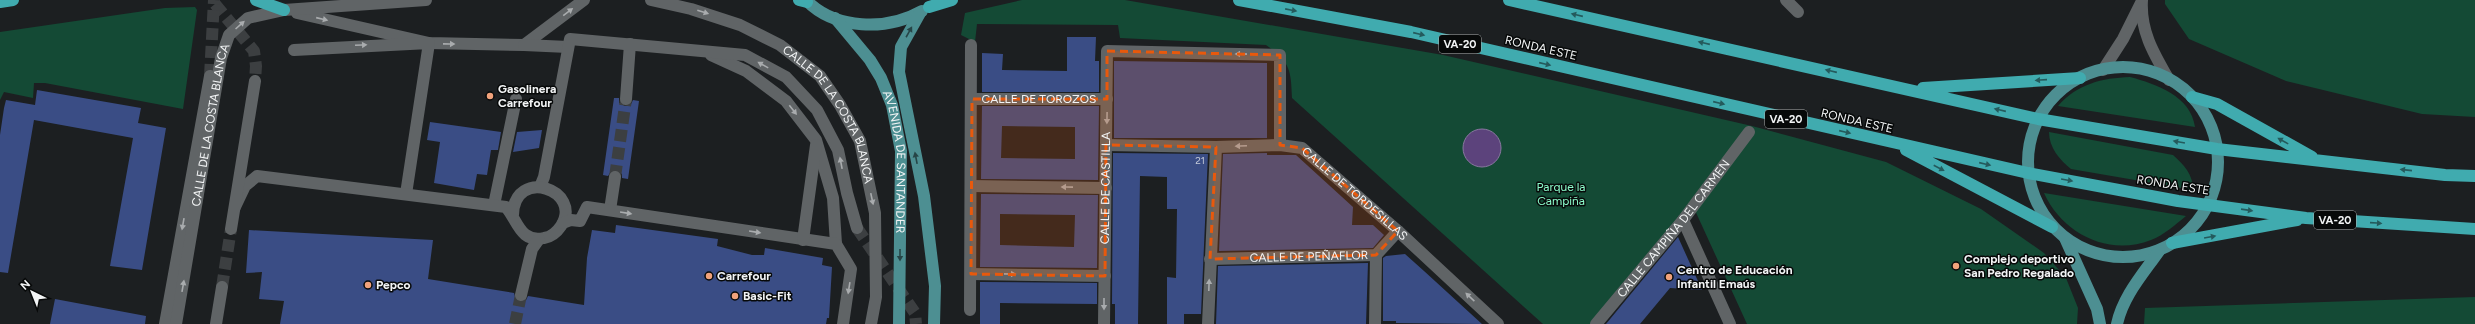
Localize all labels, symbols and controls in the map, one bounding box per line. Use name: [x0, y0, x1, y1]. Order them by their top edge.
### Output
one-way arrow: [563, 7, 574, 16]
one-way arrow: [1285, 7, 1297, 13]
one-way arrow: [697, 10, 709, 16]
one-way arrow: [1571, 12, 1583, 18]
one-way arrow: [316, 17, 328, 23]
one-way arrow: [235, 20, 245, 30]
one-way arrow: [906, 26, 912, 38]
one-way arrow: [1412, 32, 1425, 38]
street label: RONDA ESTE: [1504, 33, 1578, 63]
road number: VA-20: [1439, 35, 1481, 53]
one-way arrow: [443, 40, 455, 47]
one-way arrow: [1698, 40, 1710, 46]
street label: CALLE DE LA COSTA BLANCA: [189, 42, 232, 207]
one-way arrow: [355, 42, 367, 49]
street label: CALLE DE LA COSTA BLANCA: [780, 43, 876, 185]
one-way arrow: [1234, 51, 1247, 57]
one-way arrow: [758, 61, 769, 68]
one-way arrow: [1539, 61, 1551, 67]
one-way arrow: [1825, 68, 1837, 74]
one-way arrow: [2035, 77, 2047, 84]
place label: Gasolinera Carrefour: [498, 82, 556, 110]
street label: AVENIDA DE SANTANDER: [880, 88, 908, 233]
marker: Gasolinera Carrefour: [485, 91, 495, 101]
street label: CALLE DE TOROZOS: [982, 92, 1096, 106]
one-way arrow: [1712, 101, 1725, 107]
one-way arrow: [788, 104, 797, 115]
street label: RONDA ESTE: [1820, 106, 1894, 136]
one-way arrow: [1994, 107, 2007, 113]
road number: VA-20: [1765, 110, 1807, 128]
one-way arrow: [1104, 112, 1110, 125]
one-way arrow: [1839, 130, 1851, 136]
street label: CALLE DE CASTILLA: [1098, 132, 1113, 244]
one-way arrow: [2277, 137, 2289, 144]
one-way arrow: [2172, 139, 2185, 145]
one-way arrow: [1234, 143, 1247, 149]
street label: CALLE DE TORDESILLAS: [1299, 144, 1410, 243]
one-way arrow: [913, 152, 919, 164]
house number: 21: [1195, 154, 1205, 167]
one-way arrow: [838, 157, 844, 170]
street label: CALLE CAMPIÑA DEL CARMEN: [1614, 157, 1733, 300]
one-way arrow: [1979, 161, 1991, 167]
one-way arrow: [1933, 165, 1945, 171]
one-way arrow: [2400, 167, 2412, 174]
street label: RONDA ESTE: [2136, 172, 2210, 198]
one-way arrow: [2060, 178, 2073, 184]
park label: Parque la Campiña: [1537, 180, 1585, 208]
one-way arrow: [1060, 184, 1073, 190]
one-way arrow: [870, 192, 876, 205]
one-way arrow: [2241, 207, 2253, 213]
one-way arrow: [620, 210, 632, 216]
road number: VA-20: [2314, 211, 2356, 229]
one-way arrow: [180, 218, 186, 230]
one-way arrow: [2370, 220, 2383, 226]
one-way arrow: [749, 229, 761, 235]
one-way arrow: [2204, 233, 2217, 239]
street label: CALLE DE PEÑAFLOR: [1250, 248, 1368, 265]
one-way arrow: [897, 249, 904, 261]
place label: Complejo deportivo San Pedro Regalado: [1964, 252, 2074, 280]
marker: Complejo deportivo San Pedro Regalado: [1951, 261, 1961, 271]
place label: Centro de Educación Infantil Emaús: [1677, 263, 1793, 291]
place label: Carrefour: [717, 269, 771, 283]
marker: Carrefour: [704, 271, 714, 281]
one-way arrow: [1004, 271, 1016, 278]
north arrow: [12, 272, 52, 312]
marker: Centro de Educación Infantil Emaús: [1664, 272, 1674, 282]
text: N: [18, 277, 33, 293]
place label: Pepco: [376, 278, 411, 292]
one-way arrow: [180, 279, 186, 292]
one-way arrow: [1206, 279, 1213, 291]
marker: Pepco: [363, 280, 373, 290]
one-way arrow: [846, 282, 852, 294]
place label: Basic-Fit: [743, 289, 792, 303]
marker: Basic-Fit: [730, 291, 740, 301]
one-way arrow: [1464, 293, 1475, 302]
one-way arrow: [1101, 298, 1108, 310]

